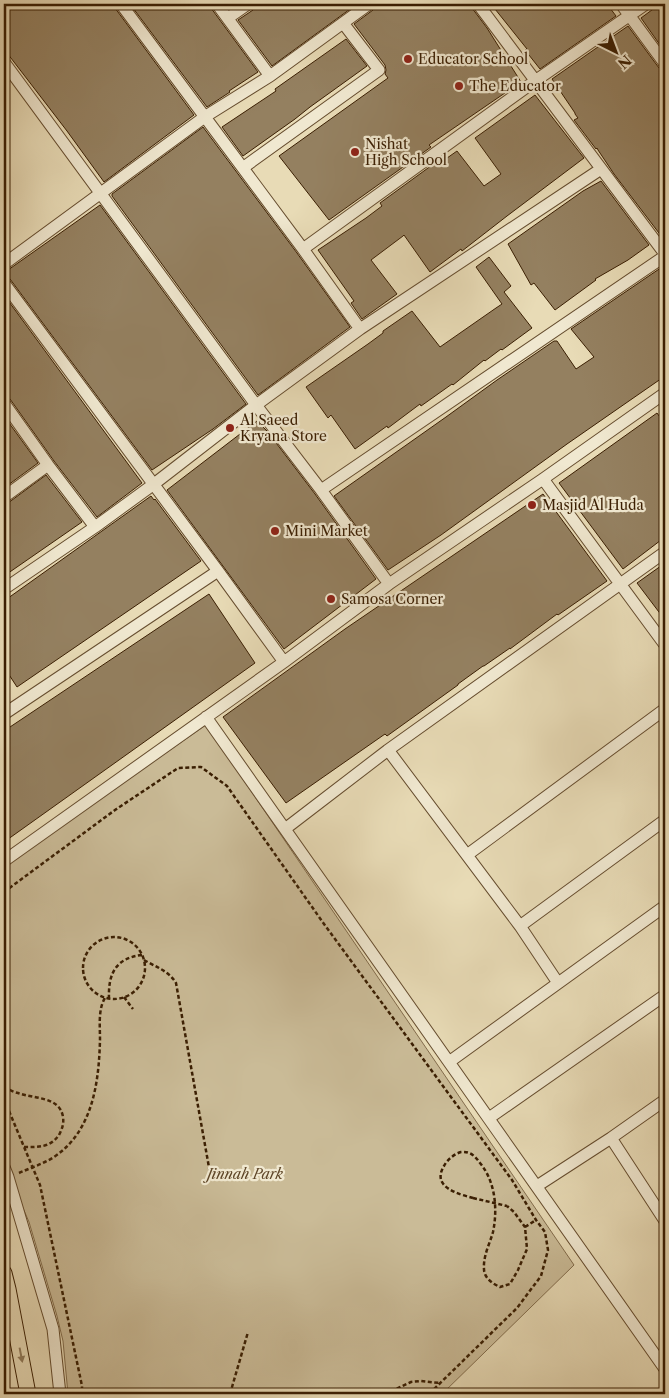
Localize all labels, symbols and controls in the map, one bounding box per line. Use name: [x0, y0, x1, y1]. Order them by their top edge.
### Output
north arrow: [592, 28, 642, 78]
place label: Educator School: [418, 50, 528, 68]
text: N: [614, 51, 635, 72]
marker: Educator School: [402, 53, 414, 65]
place label: The Educator: [469, 77, 561, 95]
marker: The Educator: [453, 80, 465, 92]
place label: Nishat High School: [365, 135, 447, 169]
marker: Nishat High School: [349, 146, 361, 158]
place label: Al Saeed Kryana Store: [239, 411, 327, 445]
marker: Al Saeed Kryana Store: [224, 422, 236, 434]
place label: Masjid Al Huda: [542, 496, 645, 514]
marker: Masjid Al Huda: [526, 499, 538, 511]
place label: Mini Market: [285, 522, 368, 540]
marker: Mini Market: [269, 525, 281, 537]
place label: Samosa Corner: [341, 590, 443, 608]
marker: Samosa Corner: [325, 593, 337, 605]
park label: Jinnah Park: [203, 1165, 284, 1183]
one-way arrow: [17, 1348, 25, 1364]

